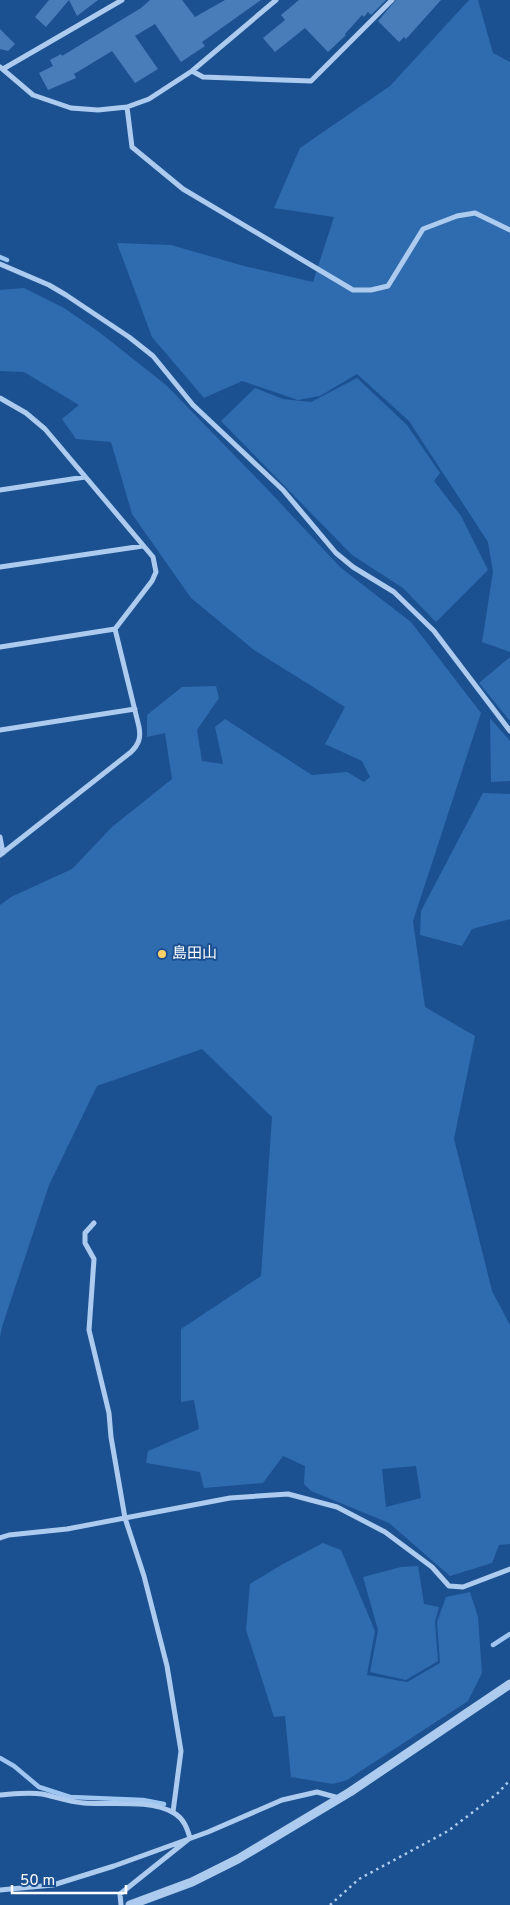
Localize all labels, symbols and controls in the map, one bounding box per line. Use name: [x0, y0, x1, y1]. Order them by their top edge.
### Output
place label: 島田山: [172, 945, 217, 964]
marker: 島田山: [156, 948, 168, 960]
scale bar: [12, 1862, 126, 1894]
text: 50 m: [20, 1872, 55, 1891]

